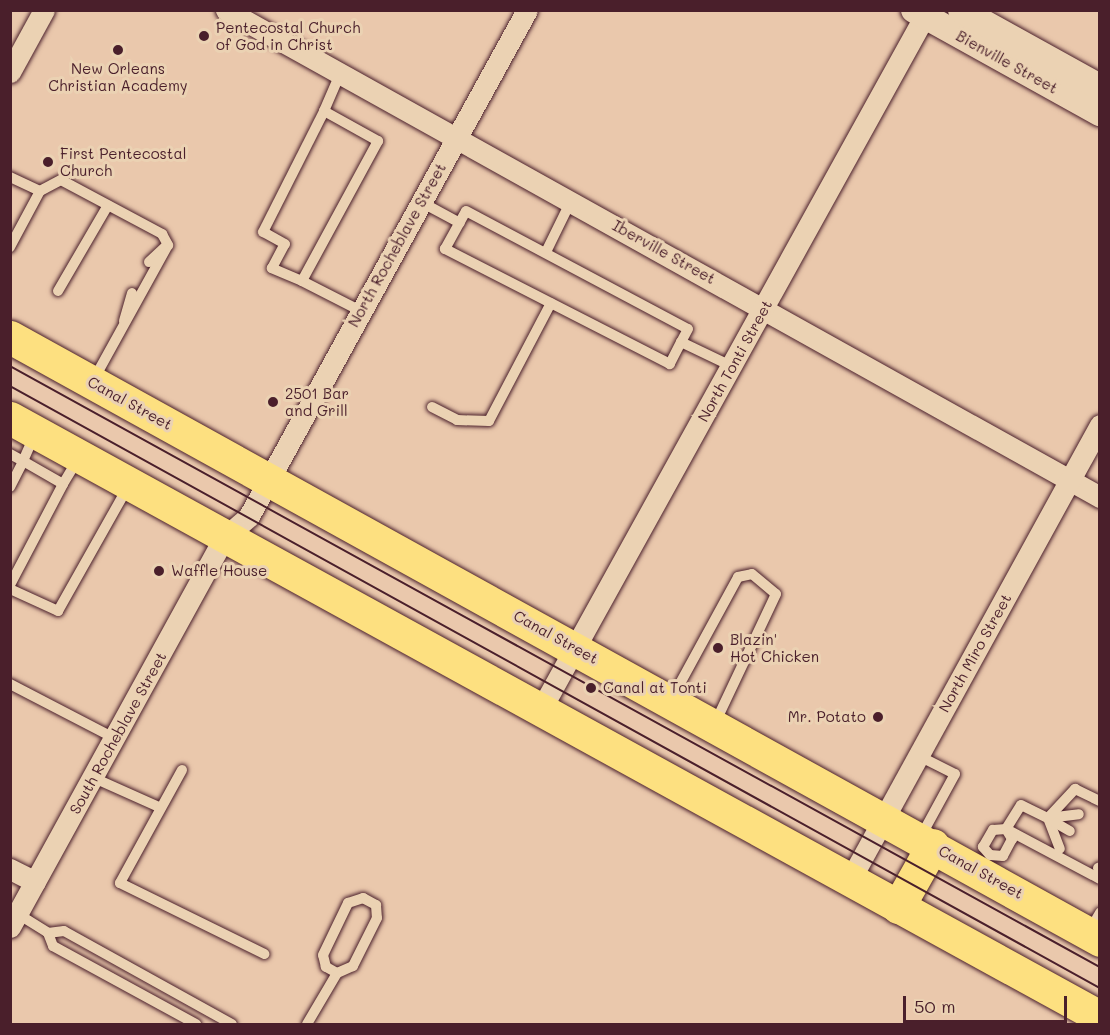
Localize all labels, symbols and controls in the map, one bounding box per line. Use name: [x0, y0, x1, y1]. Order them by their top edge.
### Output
place label: Pentecostal Church of God in Christ: [216, 18, 360, 53]
street label: Bienville Street: [953, 27, 1061, 97]
marker: Pentecostal Church of God in Christ: [197, 29, 211, 43]
marker: New Orleans Christian Academy: [111, 43, 125, 57]
place label: New Orleans Christian Academy: [48, 59, 188, 94]
place label: First Pentecostal Church: [60, 144, 187, 179]
marker: First Pentecostal Church: [41, 155, 55, 169]
street label: North Rocheblave Street: [344, 160, 450, 330]
street label: Iberville Street: [609, 216, 719, 288]
street label: North Tonti Street: [694, 297, 776, 425]
street label: Canal Street: [85, 372, 175, 434]
place label: 2501 Bar and Grill: [285, 384, 349, 419]
marker: 2501 Bar and Grill: [266, 395, 280, 409]
place label: Waffle House: [171, 562, 267, 580]
marker: Waffle House: [152, 564, 166, 578]
street label: North Miro Street: [935, 591, 1015, 715]
street label: Canal Street: [511, 606, 601, 668]
place label: Blazin' Hot Chicken: [730, 630, 819, 665]
marker: Blazin' Hot Chicken: [711, 641, 725, 655]
street label: South Rocheblave Street: [66, 649, 170, 817]
place label: Canal at Tonti: [603, 679, 707, 697]
marker: Canal at Tonti: [584, 681, 598, 695]
place label: Mr. Potato: [788, 708, 866, 726]
marker: Mr. Potato: [871, 710, 885, 724]
street label: Canal Street: [936, 841, 1026, 903]
scale bar: [906, 984, 1070, 1022]
text: 50 m: [914, 994, 956, 1018]

